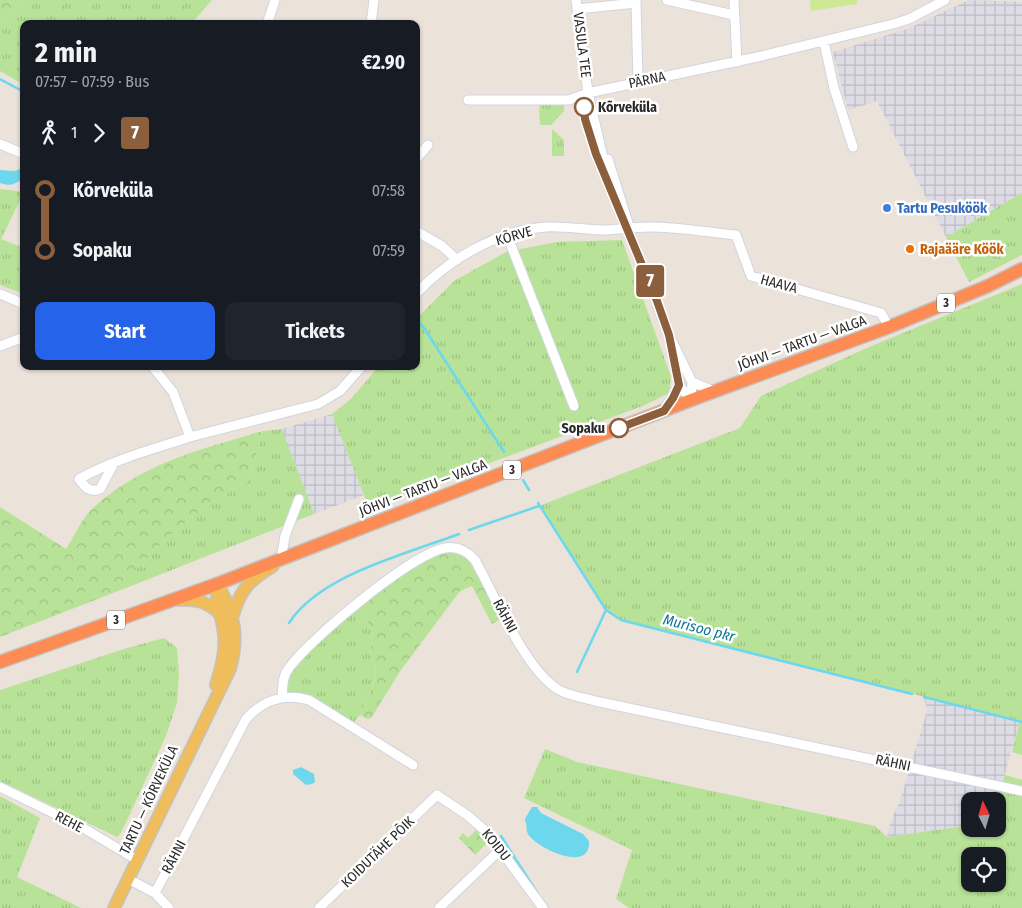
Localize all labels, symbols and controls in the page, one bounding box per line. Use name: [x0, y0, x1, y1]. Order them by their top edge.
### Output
street label: VASULA TEE: [570, 11, 595, 79]
text: 2 min: [35, 36, 97, 69]
text: €2.90: [362, 51, 405, 74]
street label: PÄRNA: [627, 68, 668, 92]
text: 07:57 – 07:59 · Bus: [35, 72, 149, 91]
marker: Kõrveküla: [574, 97, 594, 117]
place label: Kõrveküla: [598, 99, 657, 116]
icon: walk: [35, 119, 63, 147]
icon: forward: [85, 119, 113, 147]
text: 7: [131, 122, 139, 144]
text: 1: [71, 123, 77, 142]
text: Kõrveküla: [73, 179, 153, 202]
text: 07:58: [372, 181, 405, 200]
place label: Tartu Pesuköök: [897, 200, 988, 217]
marker: Tartu Pesuköök: [881, 202, 893, 214]
street label: KÕRVE: [494, 223, 535, 249]
text: Sopaku: [73, 239, 132, 262]
text: 07:59: [372, 241, 405, 260]
place label: Rajaääre Köök: [920, 241, 1004, 258]
marker: Rajaääre Köök: [904, 243, 916, 255]
line badge: 7: [634, 265, 666, 297]
text: 7: [646, 270, 654, 292]
street label: HAAVA: [759, 271, 800, 297]
road number: 3: [937, 294, 955, 312]
button: Start: [35, 302, 215, 360]
button: Tickets: [225, 302, 405, 360]
street label: JÕHVI — TARTU — VALGA: [735, 312, 869, 374]
marker: Sopaku: [609, 418, 629, 438]
place label: Sopaku: [562, 420, 605, 437]
street label: JÕHVI — TARTU — VALGA: [357, 456, 490, 520]
road number: 3: [503, 460, 521, 480]
street label: RÄHNI: [489, 596, 521, 636]
road number: 3: [107, 610, 125, 630]
water label: Murisoo pkr: [661, 610, 738, 646]
street label: TARTU — KÕRVEKÜLA: [115, 742, 182, 857]
street label: RÄHNI: [874, 751, 912, 775]
north arrow: [961, 792, 1006, 838]
map controls: [961, 792, 1006, 892]
street label: REHE: [52, 808, 86, 836]
street label: KOIDUTÄHE PÕIK: [338, 813, 418, 891]
street label: KOIDU: [478, 826, 514, 864]
street label: RÄHNI: [158, 837, 190, 877]
button: locate: [961, 847, 1006, 892]

